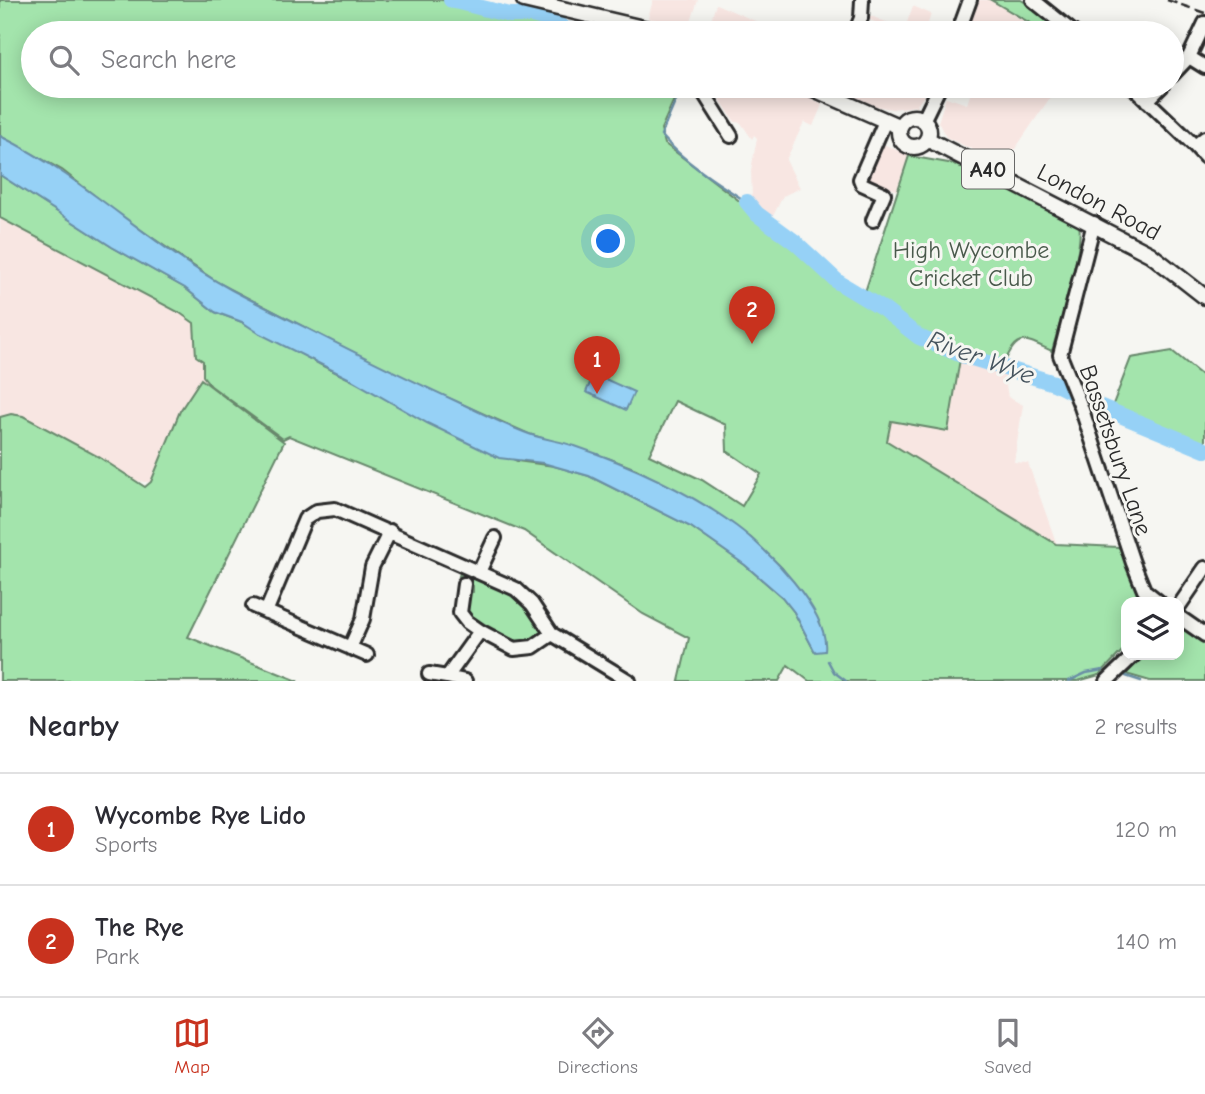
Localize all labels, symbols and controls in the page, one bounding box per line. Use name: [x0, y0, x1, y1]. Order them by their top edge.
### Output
search box: [21, 21, 1184, 98]
icon: search: [45, 41, 83, 79]
text: Search here: [101, 45, 236, 75]
road number: A40: [962, 150, 1014, 188]
street label: London Road: [1032, 158, 1166, 246]
your location: [591, 224, 625, 258]
park label: High Wycombe Cricket Club: [893, 236, 1049, 292]
pin: 2: [729, 286, 775, 344]
water label: River Wye: [923, 325, 1039, 391]
pin: 1: [574, 336, 620, 394]
street label: Bassetsbury Lane: [1074, 361, 1158, 539]
map controls: [1121, 597, 1184, 660]
button: layers: [1121, 597, 1184, 660]
text: Nearby: [28, 709, 119, 744]
text: 2 results: [1095, 713, 1177, 740]
text: Wycombe Rye Lido: [95, 801, 306, 831]
text: 1: [46, 816, 56, 843]
text: 120 m: [1115, 816, 1177, 843]
text: Sports: [95, 831, 157, 858]
text: The Rye: [95, 913, 184, 943]
text: 2: [45, 928, 57, 955]
text: 140 m: [1116, 928, 1177, 955]
text: Park: [95, 943, 139, 970]
tab: Map: [173, 1014, 211, 1078]
tab: Directions: [558, 1014, 638, 1078]
tab: Saved: [984, 1014, 1032, 1078]

